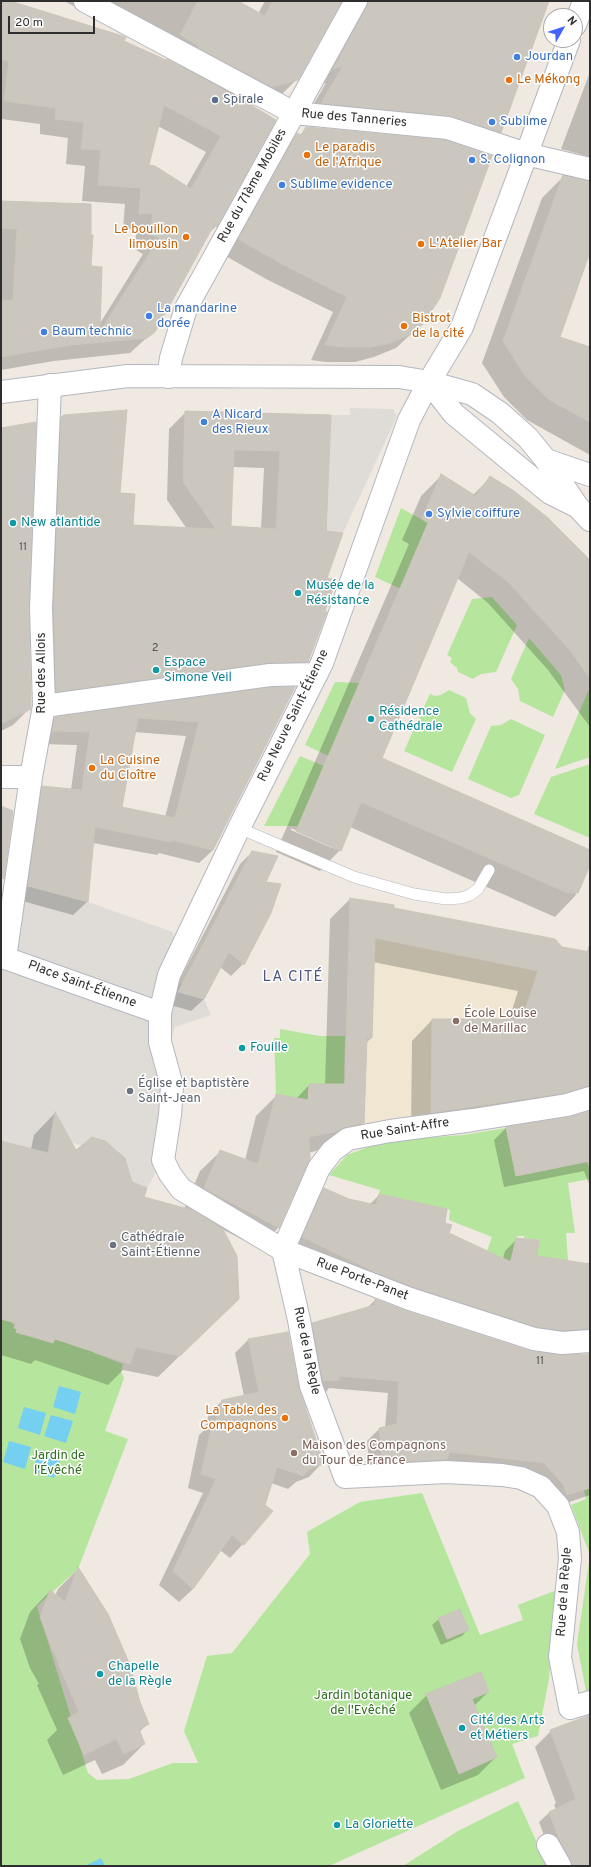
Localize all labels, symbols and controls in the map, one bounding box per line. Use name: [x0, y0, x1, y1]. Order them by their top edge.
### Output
scale bar: [10, 8, 97, 34]
north arrow: [543, 8, 583, 48]
text: N: [564, 14, 579, 29]
text: 20 m: [15, 15, 43, 31]
place label: Jourdan: [525, 49, 573, 65]
marker: Jourdan: [512, 52, 522, 62]
place label: Le Mékong: [517, 72, 580, 88]
marker: Le Mékong: [504, 75, 514, 85]
place label: Spirale: [223, 92, 263, 108]
marker: Spirale: [210, 95, 220, 105]
street label: Rue des Tanneries: [300, 107, 408, 131]
place label: Sublime: [500, 114, 547, 130]
marker: Sublime: [487, 117, 497, 127]
street label: Rue du 71ème Mobiles: [215, 126, 291, 246]
place label: Le paradis de l'Afrique: [315, 140, 381, 171]
marker: Le paradis de l'Afrique: [302, 150, 312, 160]
place label: S. Colignon: [480, 152, 545, 168]
marker: S. Colignon: [467, 155, 477, 165]
place label: Sublime evidence: [290, 177, 393, 193]
marker: Sublime evidence: [277, 180, 287, 190]
place label: Le bouillon limousin: [114, 222, 178, 253]
marker: Le bouillon limousin: [181, 232, 191, 242]
place label: L'Atelier Bar: [429, 236, 502, 252]
marker: L'Atelier Bar: [416, 239, 426, 249]
place label: La mandarine dorée: [157, 301, 237, 332]
marker: La mandarine dorée: [144, 311, 154, 321]
place label: Bistrot de la cité: [412, 311, 464, 342]
marker: Bistrot de la cité: [399, 321, 409, 331]
place label: Baum technic: [52, 324, 132, 340]
marker: Baum technic: [39, 327, 49, 337]
place label: A Nicard des Rieux: [212, 407, 268, 438]
marker: A Nicard des Rieux: [199, 417, 209, 427]
place label: Sylvie coiffure: [437, 506, 520, 522]
marker: Sylvie coiffure: [424, 509, 434, 519]
place label: New atlantide: [21, 515, 101, 531]
marker: New atlantide: [8, 518, 18, 528]
house number: 11: [19, 541, 27, 555]
place label: Musée de la Résistance: [306, 578, 374, 609]
marker: Musée de la Résistance: [293, 588, 303, 598]
street label: Rue des Allois: [34, 632, 50, 714]
house number: 2: [152, 642, 158, 656]
street label: Rue Neuve Saint-Étienne: [255, 647, 333, 785]
place label: Espace Simone Veil: [164, 655, 232, 686]
marker: Espace Simone Veil: [151, 665, 161, 675]
place label: Résidence Cathédrale: [379, 704, 443, 735]
marker: Résidence Cathédrale: [366, 714, 376, 724]
place label: La Cuisine du Cloître: [100, 753, 160, 784]
marker: La Cuisine du Cloître: [87, 763, 97, 773]
street label: Place Saint-Étienne: [26, 958, 138, 1012]
district label: LA CITÉ: [263, 969, 323, 987]
place label: École Louise de Marillac: [464, 1006, 537, 1037]
marker: École Louise de Marillac: [451, 1016, 461, 1026]
place label: Fouille: [250, 1040, 288, 1056]
marker: Fouille: [237, 1043, 247, 1053]
place label: Église et baptistère Saint-Jean: [138, 1076, 249, 1107]
marker: Église et baptistère Saint-Jean: [125, 1086, 135, 1096]
street label: Rue Saint-Affre: [360, 1115, 450, 1145]
place label: Cathédrale Saint-Étienne: [121, 1230, 200, 1261]
marker: Cathédrale Saint-Étienne: [108, 1240, 118, 1250]
street label: Rue Porte-Panet: [314, 1255, 410, 1305]
street label: Rue de la Règle: [289, 1305, 323, 1397]
house number: 11: [536, 1355, 544, 1369]
place label: La Table des Compagnons: [200, 1403, 277, 1434]
marker: La Table des Compagnons: [280, 1413, 290, 1423]
place label: Maison des Compagnons du Tour de France: [302, 1438, 446, 1469]
park label: Jardin de l'Évêché: [31, 1448, 85, 1479]
marker: Maison des Compagnons du Tour de France: [289, 1448, 299, 1458]
street label: Rue de la Règle: [554, 1547, 576, 1637]
place label: Chapelle de la Règle: [108, 1659, 172, 1690]
marker: Chapelle de la Règle: [95, 1669, 105, 1679]
park label: Jardin botanique de l'Evêché: [314, 1688, 412, 1719]
place label: Cité des Arts et Métiers: [470, 1713, 545, 1744]
marker: Cité des Arts et Métiers: [457, 1723, 467, 1733]
place label: La Gloriette: [345, 1817, 413, 1833]
marker: La Gloriette: [332, 1820, 342, 1830]

